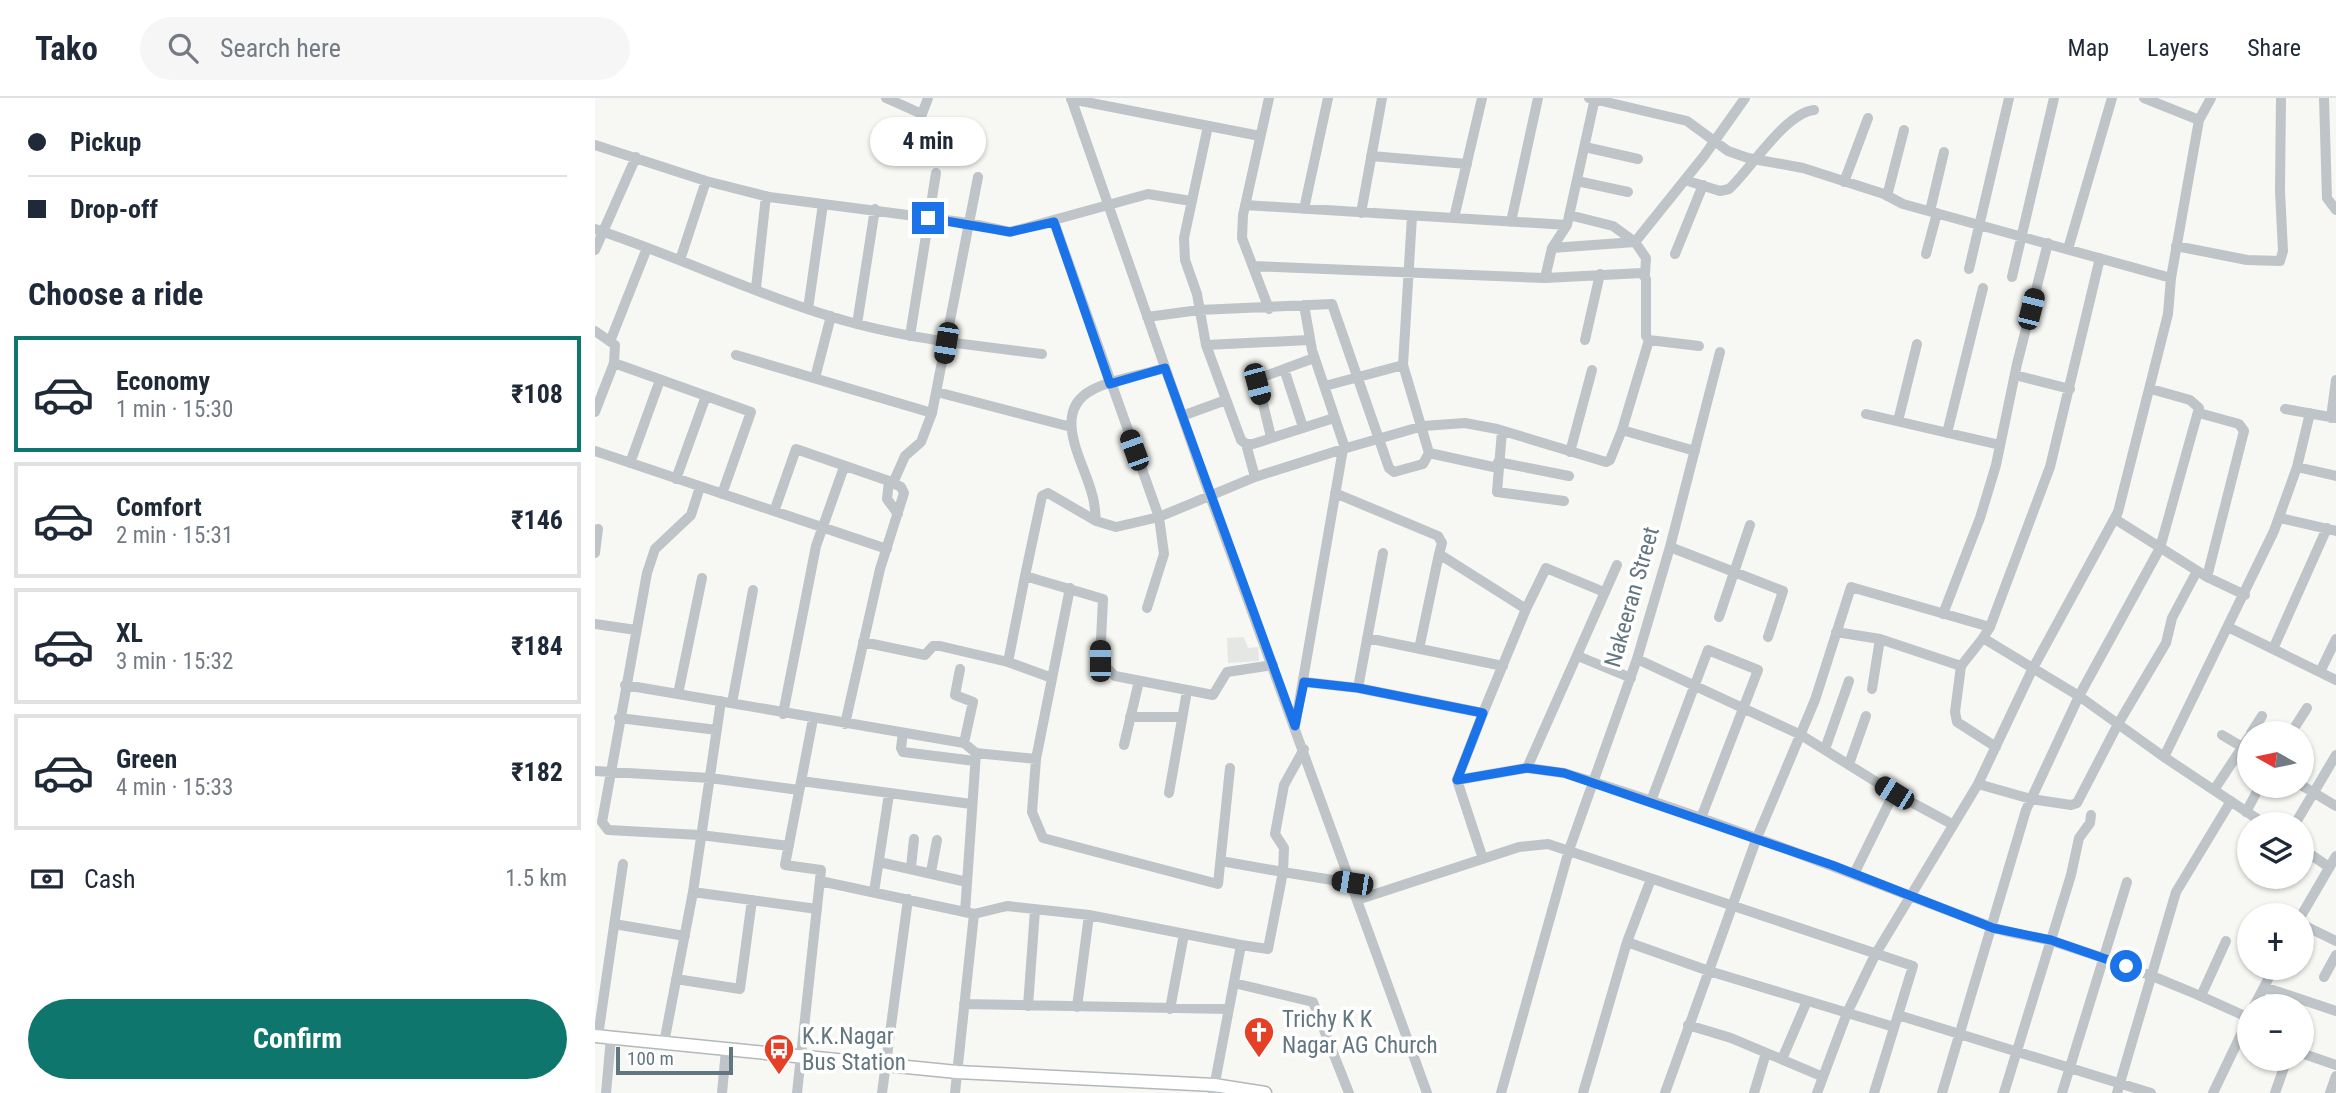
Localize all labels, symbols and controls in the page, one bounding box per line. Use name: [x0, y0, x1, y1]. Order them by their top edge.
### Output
search box: [140, 17, 630, 80]
text: Tako: [35, 29, 98, 68]
icon: search: [164, 29, 202, 67]
text: Search here: [220, 33, 341, 63]
text: Map: [2068, 34, 2109, 62]
text: Layers: [2147, 34, 2209, 62]
text: Share: [2247, 34, 2301, 62]
callout: 4 min: [870, 116, 986, 166]
text: Pickup: [70, 127, 141, 157]
text: 4 min: [902, 128, 954, 155]
text: Drop-off: [70, 194, 158, 224]
route end: [912, 202, 944, 234]
text: Choose a ride: [28, 275, 203, 313]
car: [2016, 286, 2047, 332]
car: [933, 321, 960, 365]
car: [1242, 361, 1273, 407]
icon: car: [32, 363, 95, 426]
text: Economy: [116, 366, 210, 396]
text: ₹108: [511, 379, 563, 409]
text: 1 min · 15:30: [116, 396, 233, 423]
car: [1117, 427, 1152, 473]
icon: car: [32, 489, 95, 552]
text: Comfort: [116, 492, 202, 522]
text: ₹146: [511, 505, 563, 535]
text: 2 min · 15:31: [116, 522, 233, 549]
street label: Nakeeran Street: [1599, 524, 1665, 670]
icon: car: [32, 615, 95, 678]
text: XL: [116, 618, 143, 648]
text: ₹184: [511, 631, 563, 661]
car: [1090, 640, 1111, 682]
text: 3 min · 15:32: [116, 648, 233, 675]
north arrow: [2237, 721, 2313, 798]
map controls: [2237, 721, 2314, 1071]
icon: car: [32, 741, 95, 804]
text: Green: [116, 744, 177, 774]
text: ₹182: [511, 757, 563, 787]
car: [1871, 773, 1918, 813]
text: 4 min · 15:33: [116, 774, 233, 801]
button: layers: [2237, 812, 2314, 889]
icon: cash: [28, 860, 66, 898]
text: Cash: [84, 864, 136, 894]
text: 1.5 km: [505, 865, 567, 892]
car: [1330, 869, 1375, 897]
button: +: [2237, 903, 2314, 980]
route start: [2110, 950, 2142, 982]
button: −: [2237, 994, 2314, 1071]
button: Confirm: [28, 999, 567, 1079]
place label: Trichy K K Nagar AG Church: [1282, 1006, 1438, 1059]
church icon: Trichy K K Nagar AG Church: [1242, 1015, 1276, 1059]
place label: K.K.Nagar Bus Station: [802, 1023, 906, 1076]
bus stop icon: K.K.Nagar Bus Station: [762, 1032, 796, 1076]
scale bar: [616, 1044, 733, 1076]
text: 100 m: [627, 1047, 674, 1070]

